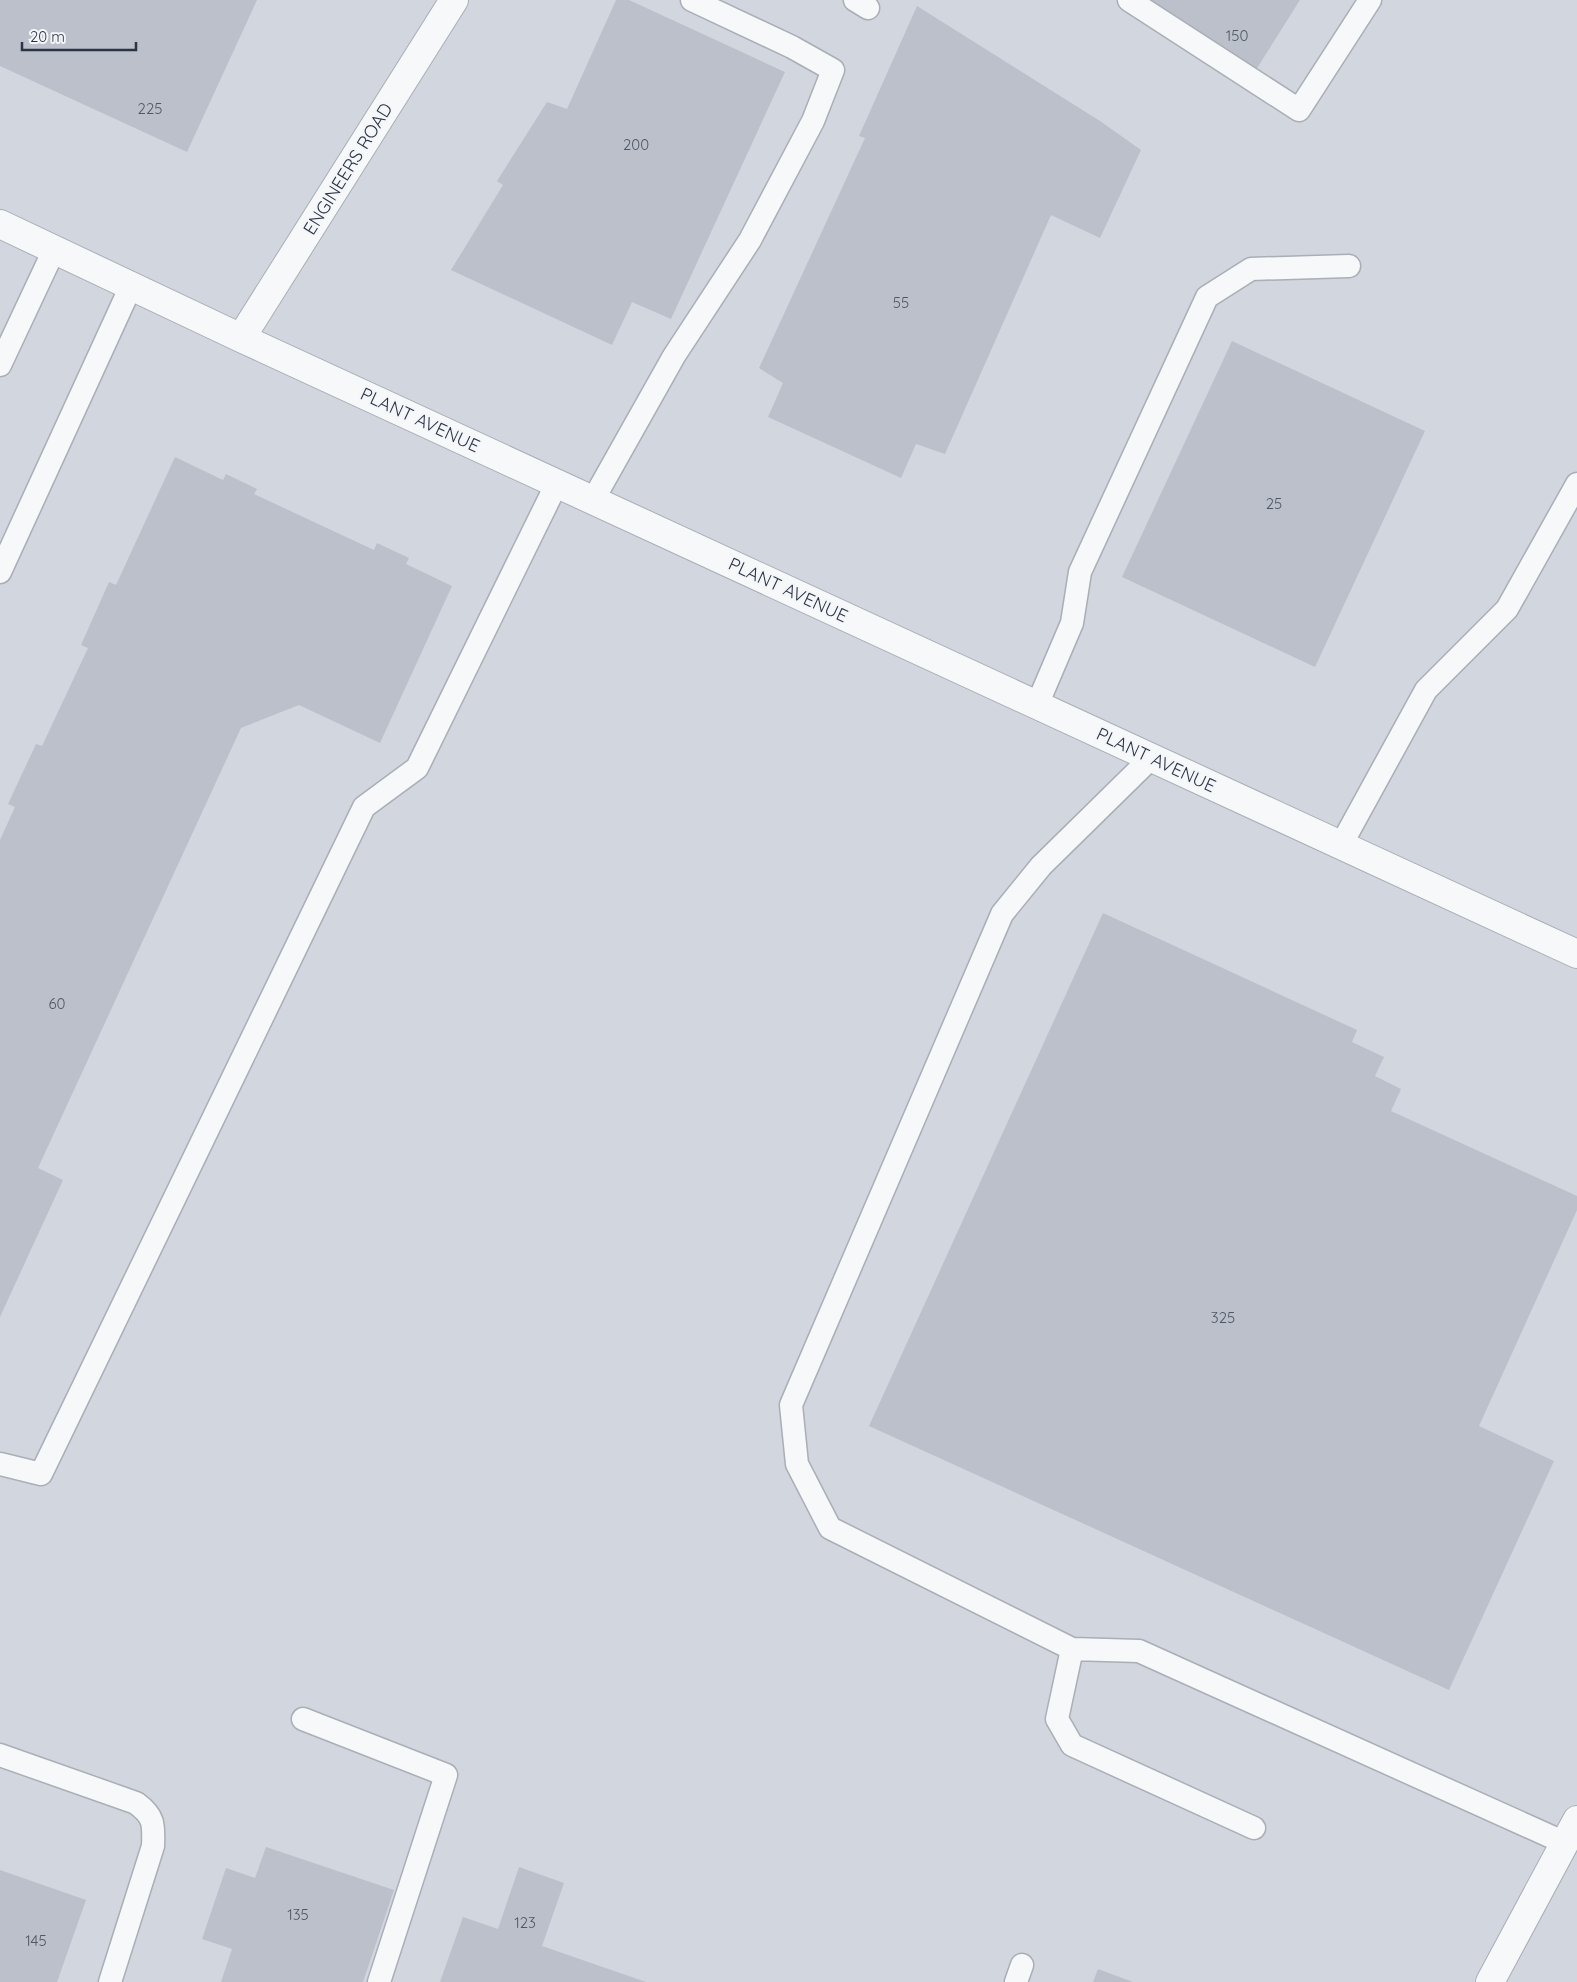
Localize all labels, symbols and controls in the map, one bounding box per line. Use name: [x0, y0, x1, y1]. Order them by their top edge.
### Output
scale bar: [22, 20, 136, 52]
house number: 150: [1226, 26, 1248, 45]
text: 20 m: [30, 27, 65, 46]
house number: 225: [138, 99, 162, 118]
street label: ENGINEERS ROAD: [298, 99, 397, 239]
house number: 200: [623, 135, 649, 154]
house number: 55: [893, 293, 909, 312]
street label: PLANT AVENUE: [357, 382, 484, 457]
house number: 25: [1266, 494, 1282, 513]
street label: PLANT AVENUE: [725, 552, 852, 627]
street label: PLANT AVENUE: [1093, 722, 1220, 797]
house number: 60: [49, 994, 66, 1013]
house number: 325: [1211, 1308, 1235, 1327]
house number: 135: [287, 1905, 309, 1924]
house number: 123: [514, 1913, 536, 1932]
house number: 145: [25, 1931, 47, 1950]

